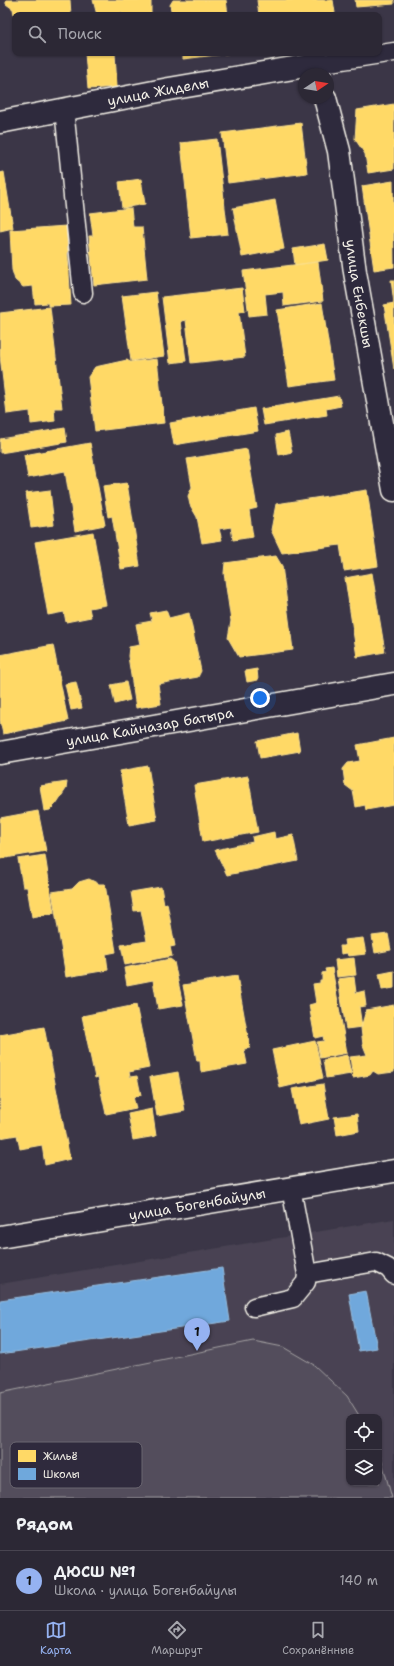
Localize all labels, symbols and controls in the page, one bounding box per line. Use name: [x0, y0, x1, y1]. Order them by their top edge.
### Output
search box: [12, 12, 382, 56]
icon: search: [26, 23, 48, 45]
text: Поиск: [58, 24, 102, 44]
north arrow: [298, 68, 334, 104]
street label: улица Жиделы: [106, 73, 210, 110]
street label: улица Енбекшы: [342, 238, 377, 350]
your location: [250, 688, 270, 708]
street label: улица Кайназар батыра: [65, 703, 235, 750]
street label: улица Богенбайулы: [127, 1184, 267, 1224]
pin: 1: [184, 1318, 210, 1351]
map controls: [346, 1414, 382, 1486]
button: locate: [346, 1414, 382, 1450]
legend: [10, 1442, 142, 1488]
text: Жильё: [43, 1449, 78, 1464]
button: layers: [346, 1450, 382, 1486]
text: Школы: [43, 1467, 80, 1482]
text: Рядом: [16, 1513, 73, 1535]
text: ДЮСШ №1: [54, 1562, 136, 1582]
text: 1: [26, 1572, 32, 1589]
text: 140 m: [339, 1572, 378, 1589]
text: Школа · улица Богенбайулы: [54, 1582, 237, 1599]
tab: Карта: [40, 1619, 71, 1658]
tab: Маршрут: [151, 1619, 202, 1658]
tab: Сохранённые: [282, 1619, 354, 1658]

